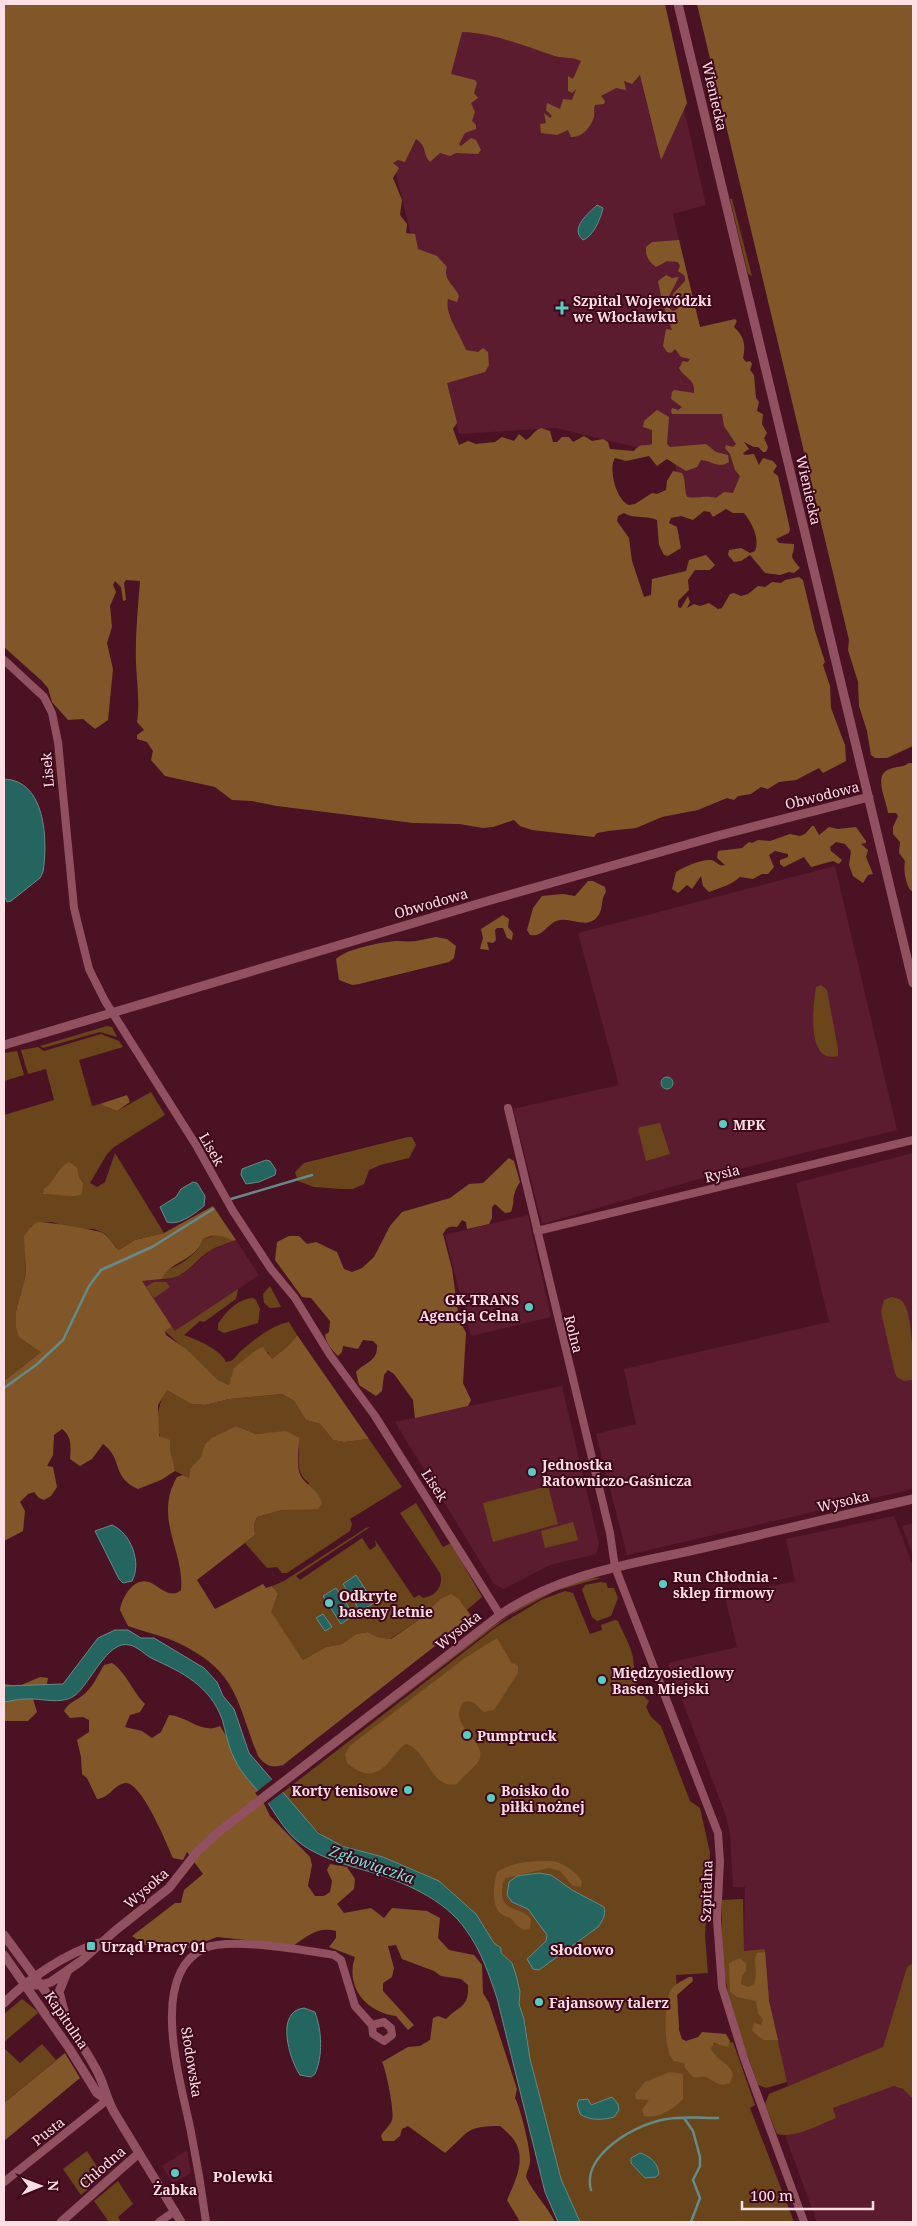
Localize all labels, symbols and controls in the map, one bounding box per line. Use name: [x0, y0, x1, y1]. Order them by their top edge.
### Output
street label: Wieniecka: [698, 59, 732, 133]
place label: Szpital Wojewódzki we Włocławku: [572, 291, 712, 326]
marker: Szpital Wojewódzki we Włocławku: [555, 301, 569, 315]
street label: Wieniecka: [792, 453, 826, 527]
street label: Lisek: [36, 751, 58, 788]
street label: Obwodowa: [783, 777, 861, 813]
street label: Obwodowa: [392, 883, 470, 923]
place label: MPK: [733, 1115, 766, 1134]
marker: MPK: [717, 1118, 729, 1130]
street label: Lisek: [195, 1129, 229, 1170]
street label: Rysia: [702, 1159, 742, 1187]
place label: GK-TRANS Agencja Celna: [419, 1290, 519, 1325]
marker: GK-TRANS Agencja Celna: [523, 1301, 535, 1313]
street label: Rolna: [560, 1313, 588, 1355]
place label: Jednostka Ratowniczo-Gaśnicza: [541, 1455, 692, 1490]
street label: Lisek: [417, 1465, 453, 1506]
marker: Jednostka Ratowniczo-Gaśnicza: [526, 1466, 538, 1478]
street label: Wysoka: [815, 1486, 871, 1516]
place label: Run Chłodnia - sklep firmowy: [673, 1567, 777, 1602]
marker: Run Chłodnia - sklep firmowy: [657, 1578, 669, 1590]
place label: Odkryte baseny letnie: [339, 1586, 433, 1621]
marker: Odkryte baseny letnie: [323, 1597, 335, 1609]
street label: Wysoka: [431, 1606, 485, 1654]
place label: Międzyosiedlowy Basen Miejski: [612, 1663, 735, 1698]
marker: Międzyosiedlowy Basen Miejski: [596, 1674, 608, 1686]
place label: Pumptruck: [477, 1726, 557, 1745]
marker: Pumptruck: [461, 1729, 473, 1741]
place label: Korty tenisowe: [291, 1781, 398, 1800]
place label: Boisko do piłki nożnej: [501, 1781, 585, 1816]
marker: Korty tenisowe: [402, 1784, 414, 1796]
marker: Boisko do piłki nożnej: [485, 1792, 497, 1804]
water label: Zgłowiączka: [326, 1840, 417, 1888]
street label: Szpitalna: [695, 1860, 717, 1922]
street label: Wysoka: [120, 1863, 172, 1913]
place label: Urząd Pracy 01: [101, 1937, 207, 1956]
district label: Słodowo: [550, 1939, 614, 1959]
marker: Urząd Pracy 01: [85, 1940, 97, 1952]
street label: Kapitulna: [41, 1987, 93, 2053]
place label: Fajansowy talerz: [549, 1993, 669, 2012]
marker: Fajansowy talerz: [533, 1996, 545, 2008]
street label: Słodowska: [177, 2025, 207, 2099]
street label: Pusta: [28, 2112, 68, 2150]
street label: Chłodna: [75, 2142, 129, 2192]
north arrow: [15, 2161, 65, 2211]
district label: Polewki: [213, 2166, 274, 2186]
marker: Żabka: [169, 2167, 181, 2179]
scale bar: [742, 2178, 873, 2210]
text: N: [44, 2180, 63, 2191]
place label: Żabka: [153, 2180, 197, 2199]
text: 100 m: [750, 2185, 793, 2205]

